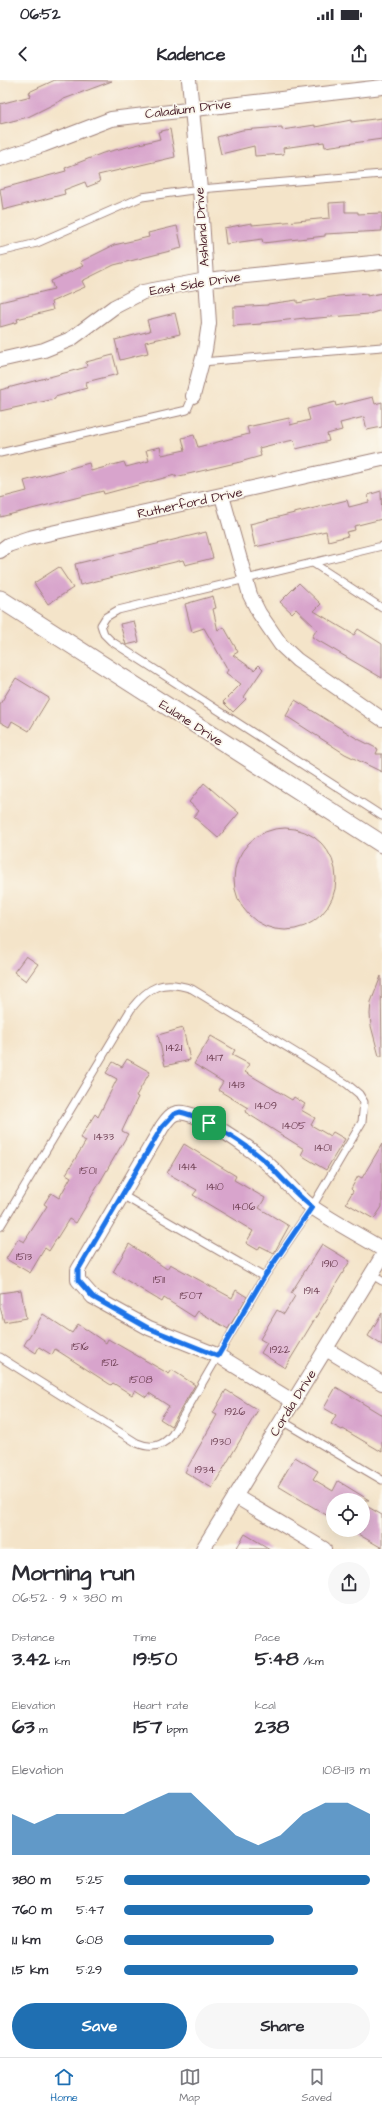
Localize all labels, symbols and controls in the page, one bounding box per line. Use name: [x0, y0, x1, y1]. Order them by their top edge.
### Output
text: 06:52: [20, 4, 61, 25]
text: Kadence: [156, 42, 226, 67]
icon: back: [12, 43, 34, 65]
icon: share: [348, 43, 370, 65]
street label: Caladium Drive: [144, 95, 232, 123]
street label: Ashland Drive: [190, 187, 214, 267]
street label: East Side Drive: [148, 268, 242, 300]
street label: Rutherford Drive: [136, 483, 244, 523]
street label: Eulane Drive: [155, 696, 227, 750]
house number: 1421: [166, 1040, 183, 1055]
house number: 1417: [206, 1050, 224, 1065]
house number: 1413: [229, 1077, 245, 1092]
house number: 1409: [255, 1098, 277, 1113]
pin: [192, 1106, 226, 1140]
icon: arrive: [198, 1112, 220, 1134]
house number: 1405: [282, 1118, 306, 1133]
house number: 1433: [94, 1129, 114, 1144]
house number: 1401: [314, 1140, 332, 1155]
house number: 1414: [179, 1159, 197, 1174]
house number: 1501: [79, 1163, 97, 1178]
house number: 1410: [206, 1179, 224, 1194]
house number: 1406: [233, 1199, 255, 1214]
house number: 1513: [16, 1249, 33, 1264]
house number: 1910: [322, 1256, 338, 1271]
house number: 1511: [153, 1272, 166, 1287]
house number: 1914: [304, 1283, 321, 1298]
house number: 1507: [180, 1288, 203, 1303]
house number: 1516: [71, 1339, 89, 1354]
house number: 1922: [270, 1342, 291, 1357]
house number: 1512: [102, 1355, 119, 1370]
street label: Cordia Drive: [265, 1366, 321, 1440]
house number: 1508: [129, 1372, 153, 1387]
house number: 1926: [225, 1404, 246, 1419]
house number: 1930: [211, 1434, 231, 1449]
house number: 1934: [195, 1462, 216, 1477]
map controls: [326, 1493, 370, 1537]
button: locate: [326, 1493, 370, 1537]
text: Morning run: [12, 1558, 135, 1589]
button: share: [328, 1562, 370, 1604]
text: 06:52 · 9 × 380 m: [12, 1589, 122, 1607]
text: Distance: [12, 1630, 55, 1645]
text: Time: [133, 1630, 156, 1645]
text: Pace: [255, 1630, 280, 1645]
text: 3.42: [12, 1645, 50, 1673]
text: 19:50: [133, 1645, 177, 1673]
text: 5:48: [255, 1645, 299, 1673]
text: km: [50, 1654, 70, 1669]
text: /km: [299, 1654, 323, 1669]
text: Elevation: [12, 1698, 55, 1713]
text: Heart rate: [133, 1698, 189, 1713]
text: kcal: [255, 1698, 276, 1713]
text: 63: [12, 1713, 35, 1741]
text: 157: [133, 1713, 162, 1741]
text: 238: [255, 1713, 289, 1741]
text: m: [35, 1722, 48, 1737]
text: bpm: [162, 1722, 188, 1737]
text: Elevation: [12, 1761, 63, 1779]
text: 108–113 m: [322, 1761, 370, 1779]
text: 380 m: [12, 1871, 51, 1889]
text: 5:25: [76, 1871, 104, 1889]
text: 760 m: [12, 1901, 52, 1919]
text: 5:47: [76, 1901, 104, 1919]
text: 1.1 km: [12, 1931, 40, 1949]
text: 6:08: [76, 1931, 103, 1949]
text: 1.5 km: [12, 1961, 48, 1979]
text: 5:29: [76, 1961, 102, 1979]
button: Save: [12, 2003, 187, 2049]
button: Share: [195, 2003, 370, 2049]
tab: Home: [50, 2066, 78, 2105]
tab: Map: [179, 2066, 201, 2105]
tab: Saved: [302, 2066, 332, 2105]

